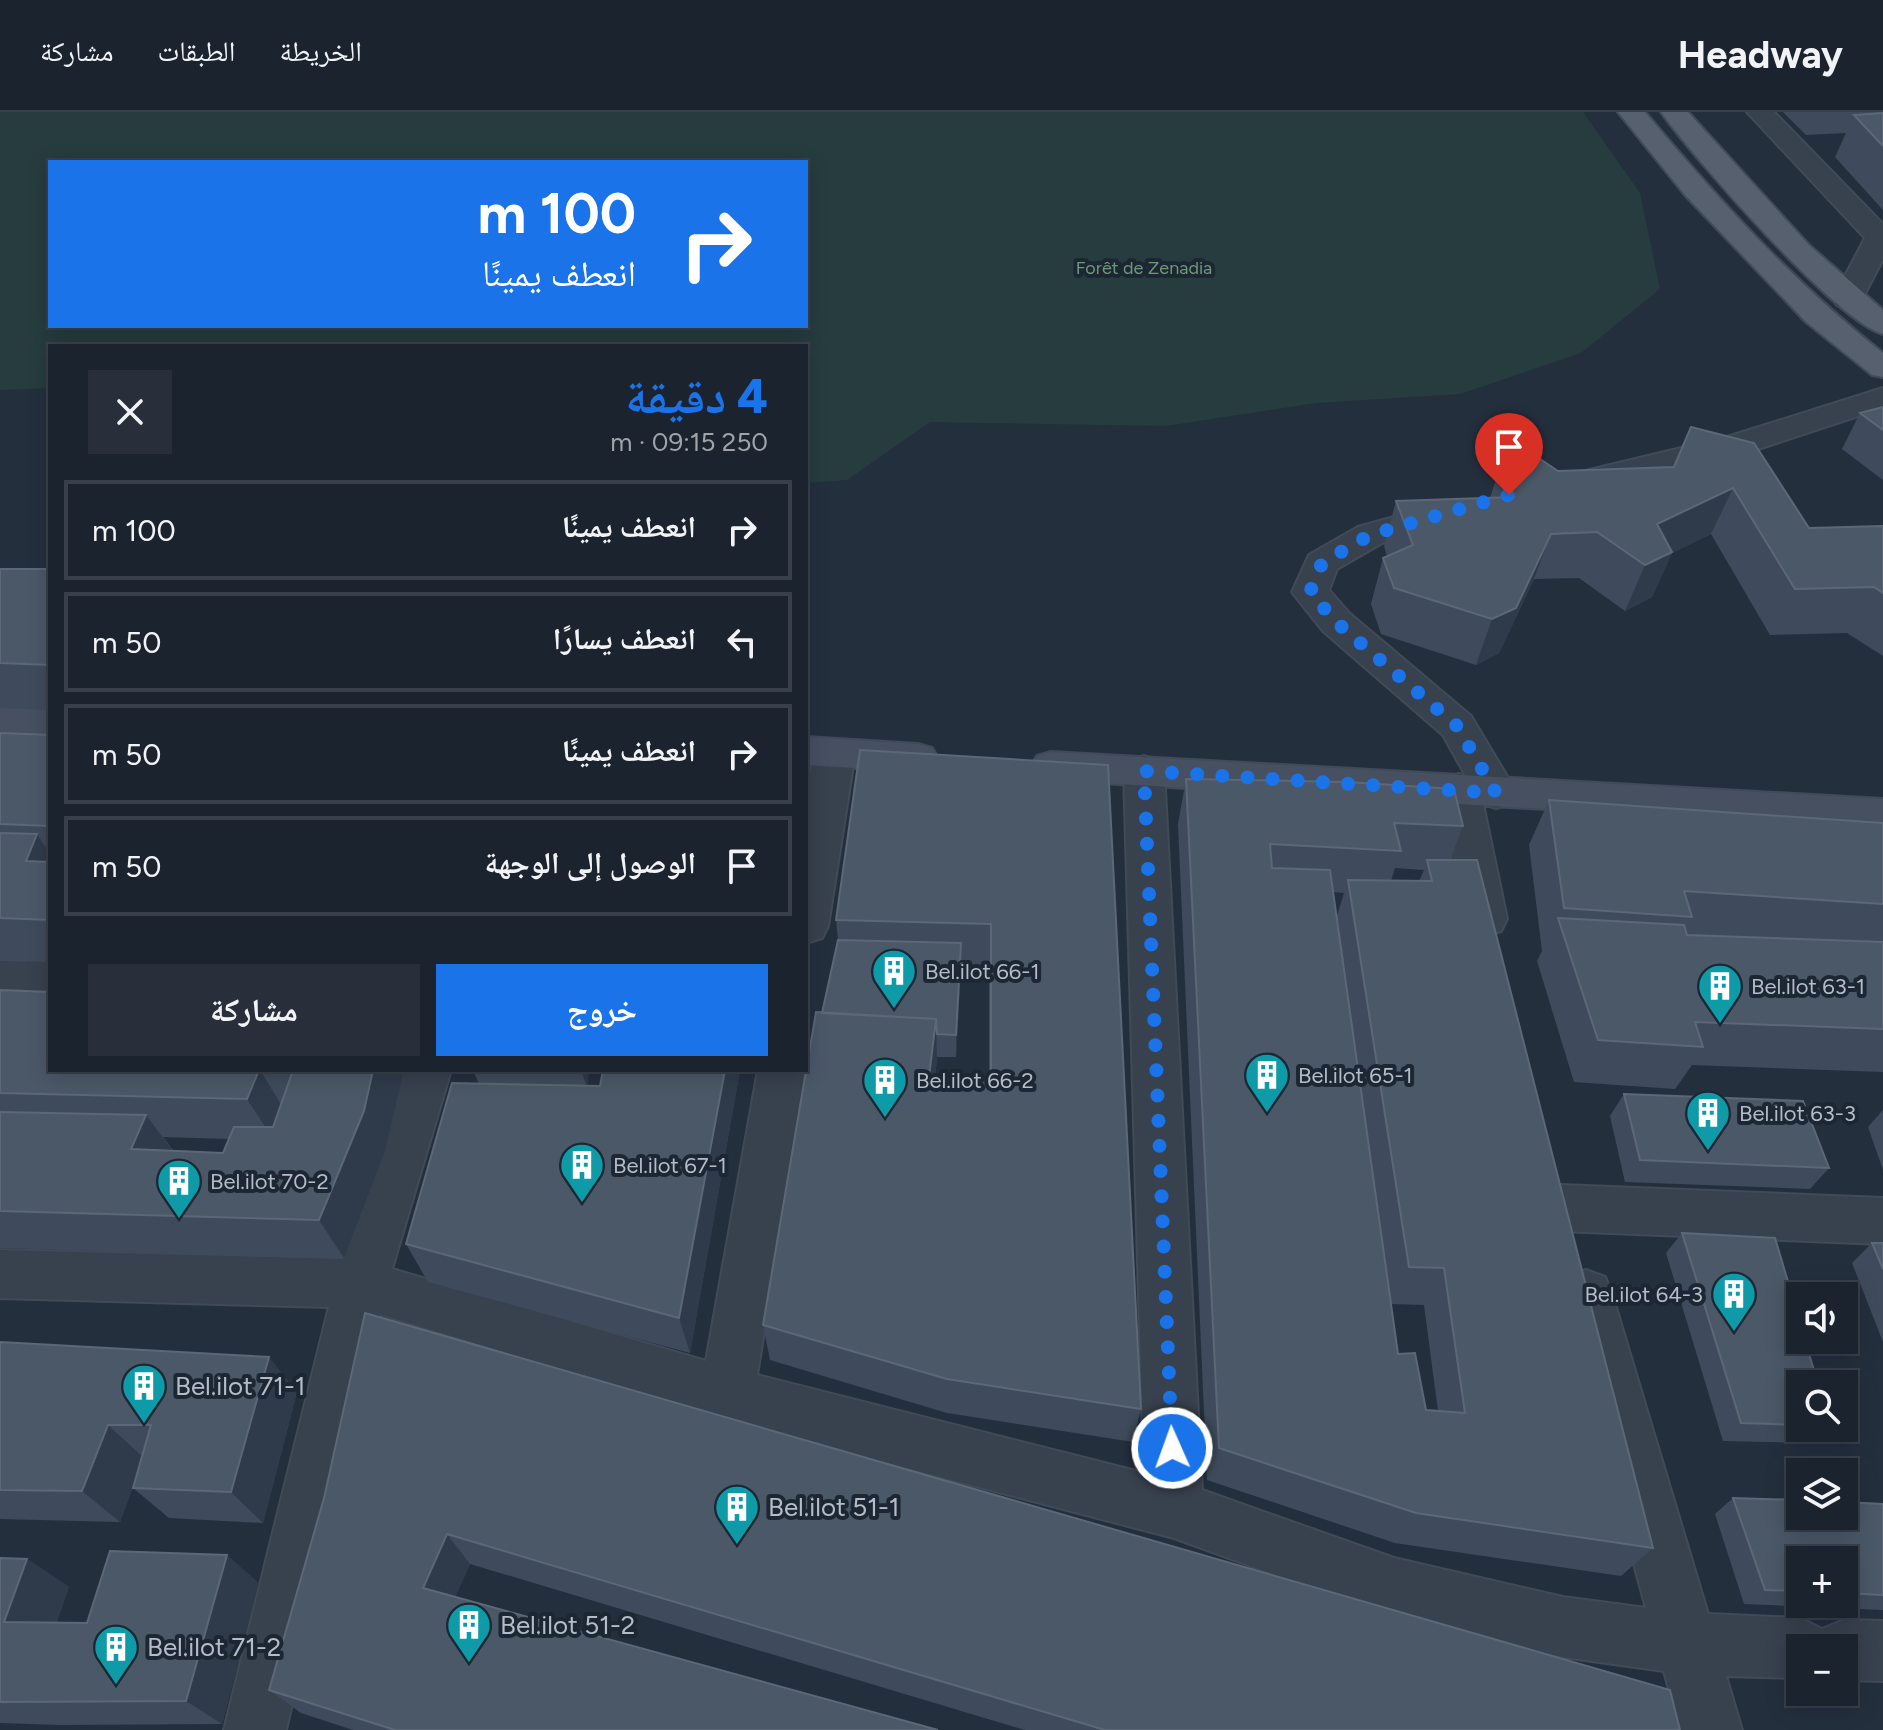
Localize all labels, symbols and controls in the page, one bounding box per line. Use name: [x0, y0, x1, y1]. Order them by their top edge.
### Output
text: Headway: [1678, 32, 1843, 78]
text: مشاركة: [40, 34, 114, 68]
text: الطبقات: [158, 34, 235, 68]
text: الخريطة: [279, 34, 362, 68]
text: 100 m: [478, 180, 636, 247]
icon: right: [664, 192, 768, 296]
text: انعطف يمينًا: [482, 252, 636, 295]
park label: Forêt de Zenadia: [1076, 257, 1212, 279]
text: 4 دقيقة: [625, 367, 768, 425]
button: close: [88, 370, 172, 454]
pin: [1475, 413, 1543, 495]
icon: arrive: [1487, 425, 1531, 469]
text: 250 m · 09:15: [610, 426, 768, 458]
text: انعطف يمينًا: [562, 508, 696, 545]
icon: right: [720, 508, 764, 552]
text: 100 m: [92, 512, 176, 549]
text: انعطف يسارًا: [553, 620, 696, 657]
icon: left: [720, 620, 764, 664]
text: 50 m: [92, 624, 161, 661]
text: انعطف يمينًا: [562, 732, 696, 769]
icon: right: [720, 732, 764, 776]
text: 50 m: [92, 736, 161, 773]
text: الوصول إلى الوجهة: [484, 844, 696, 881]
icon: arrive: [720, 844, 764, 888]
text: 50 m: [92, 848, 161, 885]
building icon: Bel.ilot 66-1: [870, 947, 918, 1010]
place label: Bel.ilot 66-1: [925, 958, 1040, 985]
building icon: Bel.ilot 63-1: [1696, 962, 1744, 1025]
button: مشاركة: [88, 964, 420, 1056]
button: خروج: [436, 964, 768, 1056]
place label: Bel.ilot 63-1: [1751, 973, 1865, 1000]
building icon: Bel.ilot 65-1: [1243, 1051, 1291, 1114]
building icon: Bel.ilot 66-2: [861, 1056, 909, 1119]
place label: Bel.ilot 65-1: [1298, 1062, 1413, 1089]
place label: Bel.ilot 66-2: [916, 1067, 1034, 1094]
building icon: Bel.ilot 63-3: [1684, 1089, 1732, 1152]
place label: Bel.ilot 63-3: [1739, 1100, 1856, 1127]
building icon: Bel.ilot 67-1: [558, 1141, 606, 1204]
place label: Bel.ilot 67-1: [613, 1152, 727, 1179]
building icon: Bel.ilot 70-2: [155, 1157, 203, 1220]
place label: Bel.ilot 70-2: [210, 1168, 329, 1195]
building icon: Bel.ilot 64-3: [1710, 1270, 1758, 1333]
place label: Bel.ilot 64-3: [1584, 1281, 1703, 1308]
map controls: [1786, 1282, 1858, 1706]
button: sound: [1786, 1282, 1858, 1354]
building icon: Bel.ilot 71-1: [120, 1362, 168, 1425]
place label: Bel.ilot 71-1: [175, 1370, 306, 1402]
button: search: [1786, 1370, 1858, 1442]
position arrow: [1130, 1406, 1214, 1490]
button: layers: [1786, 1458, 1858, 1530]
building icon: Bel.ilot 51-1: [713, 1483, 761, 1546]
place label: Bel.ilot 51-1: [768, 1491, 900, 1523]
button: +: [1786, 1546, 1858, 1618]
building icon: Bel.ilot 51-2: [445, 1601, 493, 1664]
place label: Bel.ilot 51-2: [500, 1609, 635, 1641]
building icon: Bel.ilot 71-2: [92, 1623, 140, 1686]
place label: Bel.ilot 71-2: [147, 1631, 281, 1663]
button: −: [1786, 1634, 1858, 1706]

